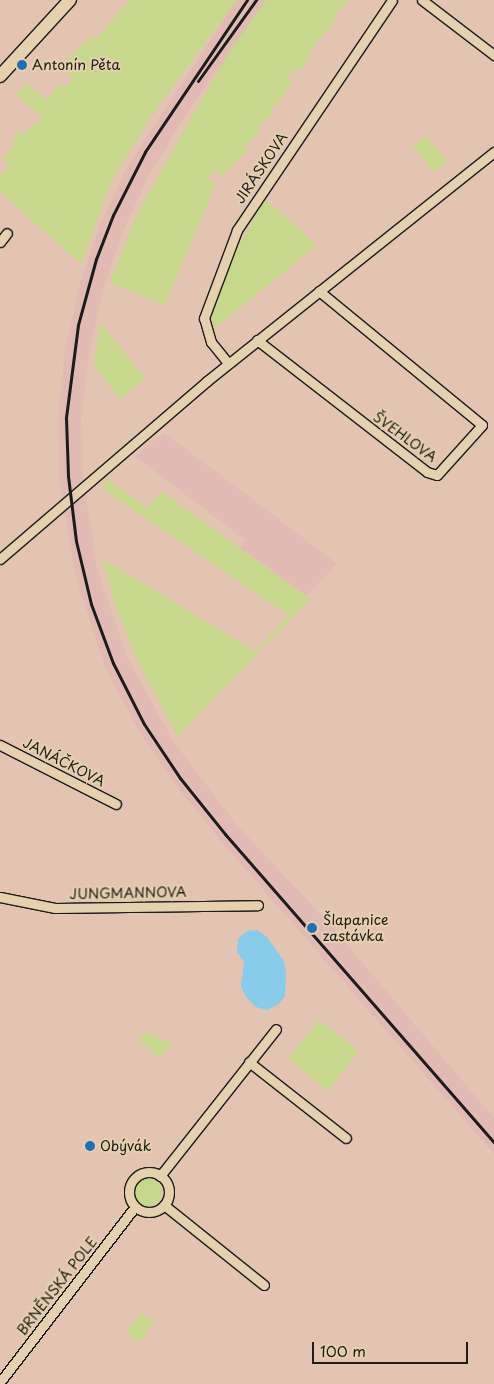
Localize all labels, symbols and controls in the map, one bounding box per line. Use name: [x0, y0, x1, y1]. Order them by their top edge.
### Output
place label: Antonín Pěta: [32, 57, 121, 73]
marker: Antonín Pěta: [16, 59, 28, 71]
street label: JIRÁSKOVA: [231, 129, 291, 207]
street label: ŠVEHLOVA: [370, 408, 440, 466]
street label: JANÁČKOVA: [20, 734, 108, 790]
street label: JUNGMANNOVA: [69, 884, 187, 902]
place label: Šlapanice zastávka: [323, 912, 388, 944]
marker: Šlapanice zastávka: [305, 921, 319, 935]
place label: Obývák: [100, 1138, 151, 1154]
marker: Obývák: [84, 1140, 96, 1152]
street label: BRNĚNSKÁ POLE: [13, 1234, 101, 1338]
scale bar: [314, 1332, 470, 1364]
text: 100 m: [320, 1339, 366, 1362]

